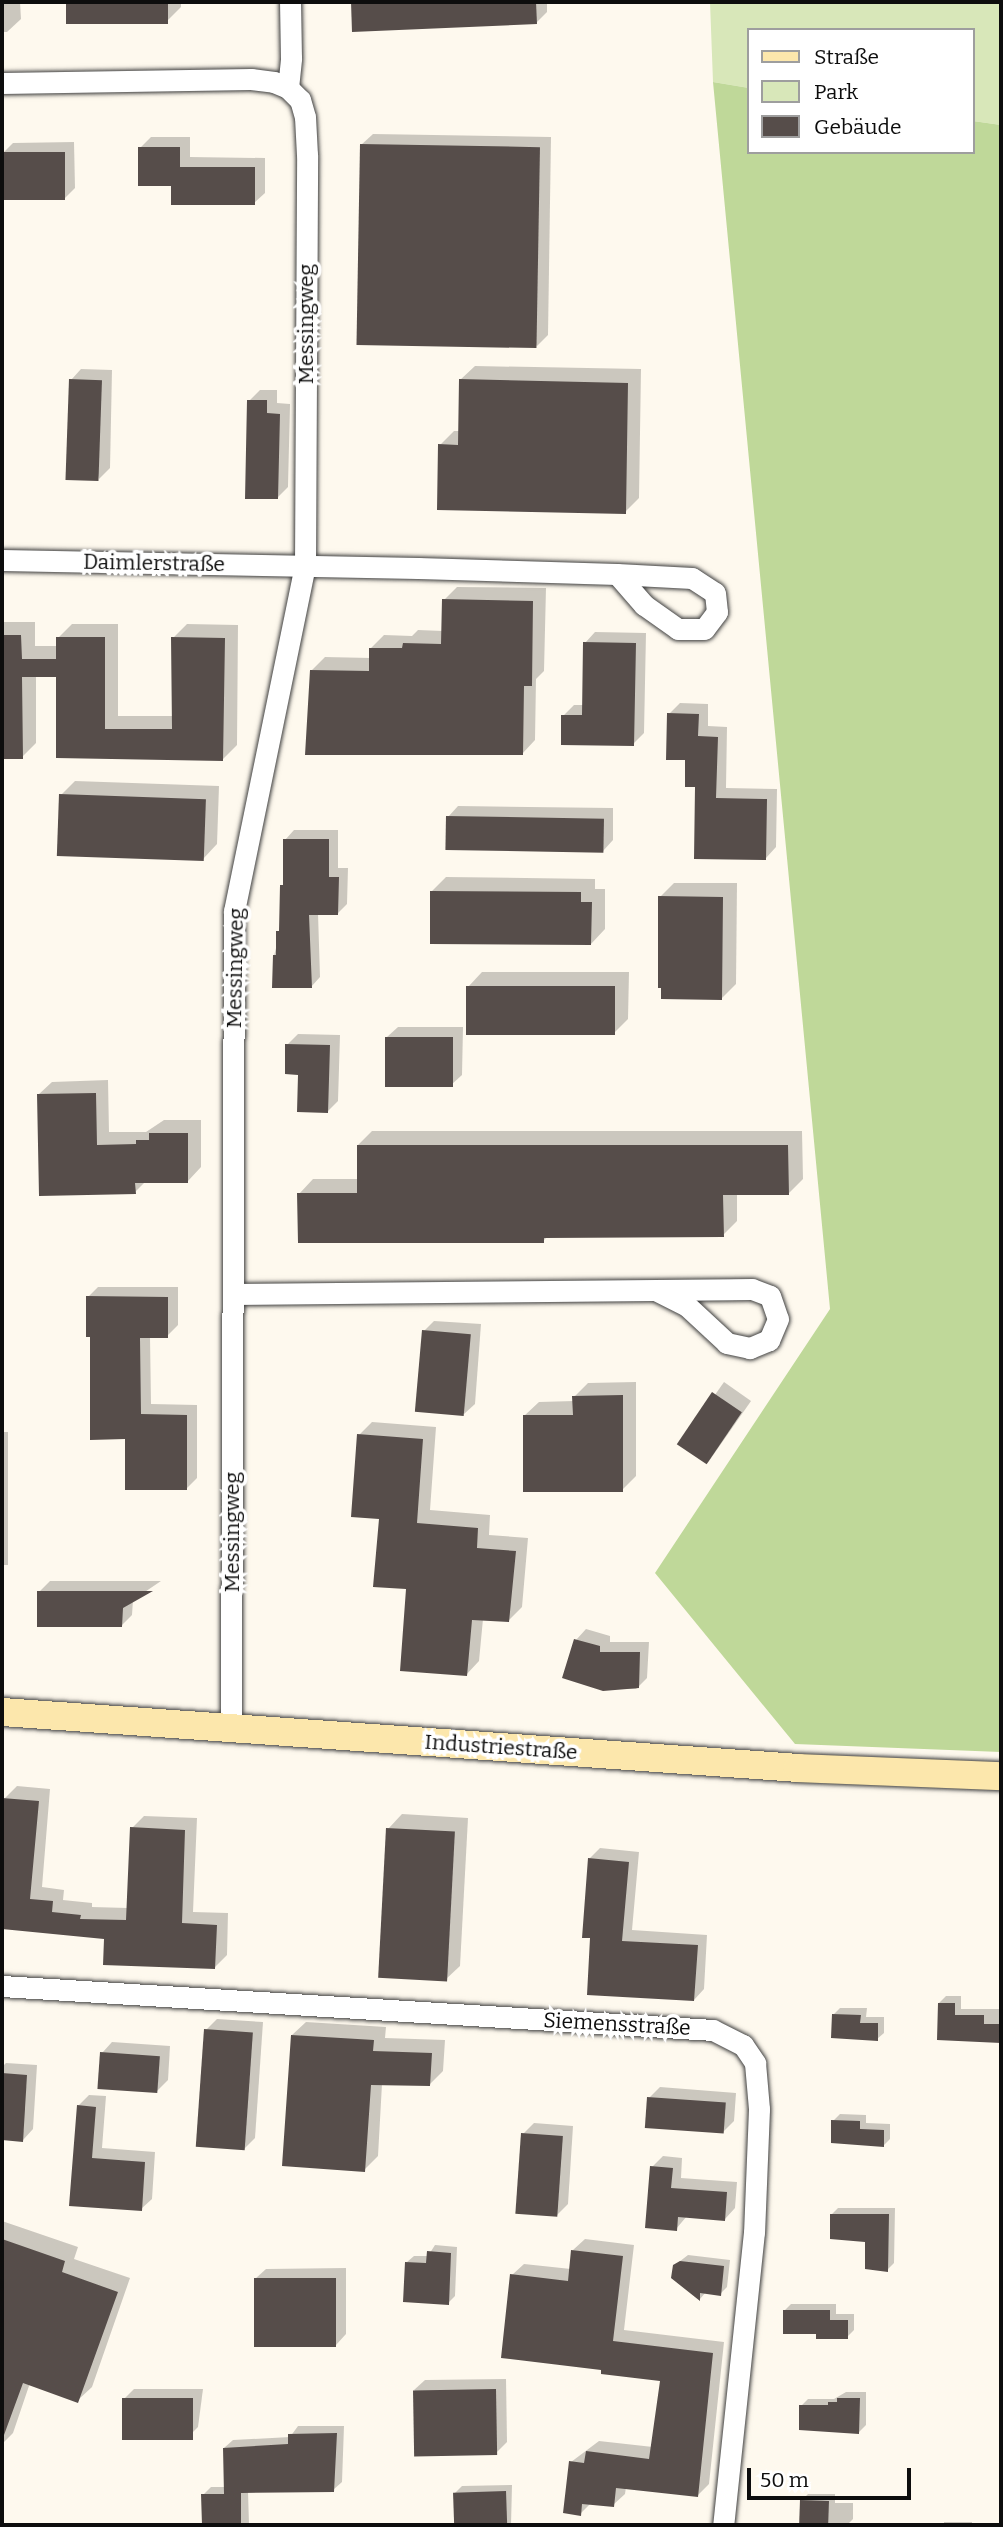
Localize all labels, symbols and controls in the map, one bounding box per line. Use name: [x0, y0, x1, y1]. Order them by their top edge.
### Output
legend: [748, 28, 975, 154]
text: Straße: [814, 44, 879, 70]
text: Park: [814, 79, 858, 105]
text: Gebäude: [814, 114, 902, 140]
street label: Messingweg: [293, 264, 319, 384]
street label: Daimlerstraße: [83, 549, 225, 577]
street label: Messingweg: [221, 907, 249, 1029]
street label: Messingweg: [219, 1472, 245, 1592]
street label: Industriestraße: [424, 1729, 578, 1765]
street label: Siemensstraße: [543, 2008, 691, 2040]
scale bar: [751, 2454, 916, 2498]
text: 50 m: [760, 2467, 809, 2493]

